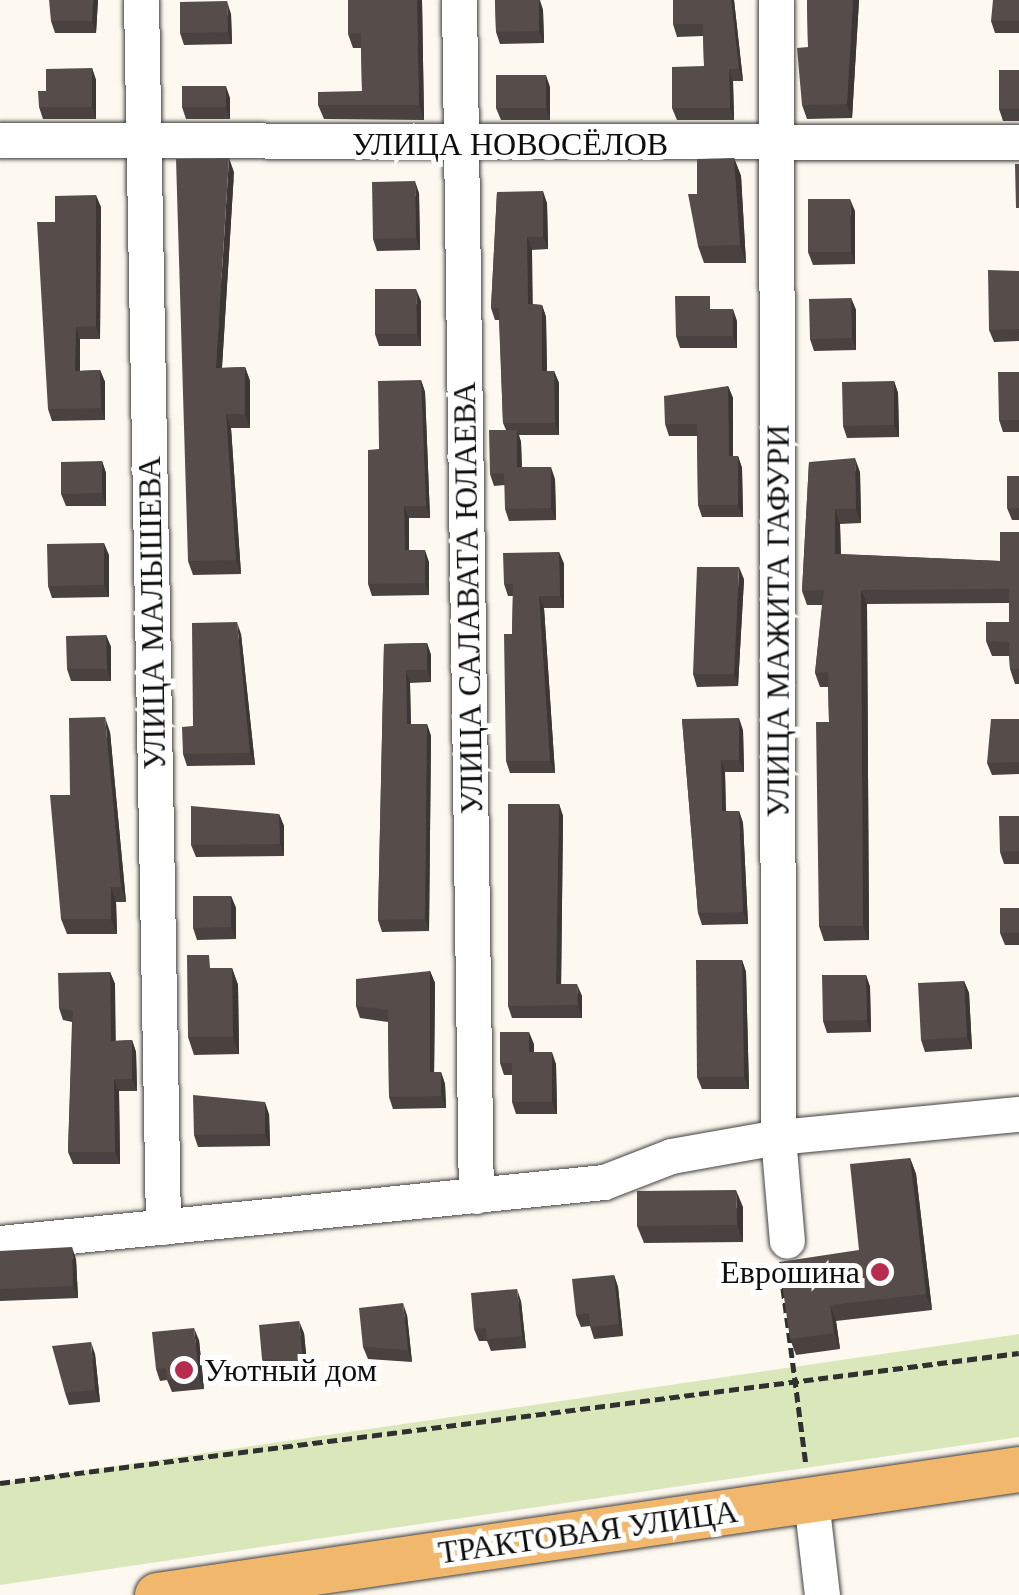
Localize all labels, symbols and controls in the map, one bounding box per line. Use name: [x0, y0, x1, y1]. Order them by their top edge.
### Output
street label: УЛИЦА НОВОСЁЛОВ: [352, 125, 668, 163]
street label: УЛИЦА САЛАВАТА ЮЛАЕВА: [445, 381, 491, 815]
street label: УЛИЦА МАЖИТА ГАФУРИ: [759, 424, 797, 818]
street label: УЛИЦА МАЛЫШЕВА: [130, 456, 174, 770]
place label: Еврошина: [720, 1253, 860, 1291]
marker: Еврошина: [869, 1261, 891, 1283]
place label: Уютный дом: [204, 1351, 377, 1389]
marker: Уютный дом: [173, 1359, 195, 1381]
street label: ТРАКТОВАЯ УЛИЦА: [436, 1492, 740, 1572]

